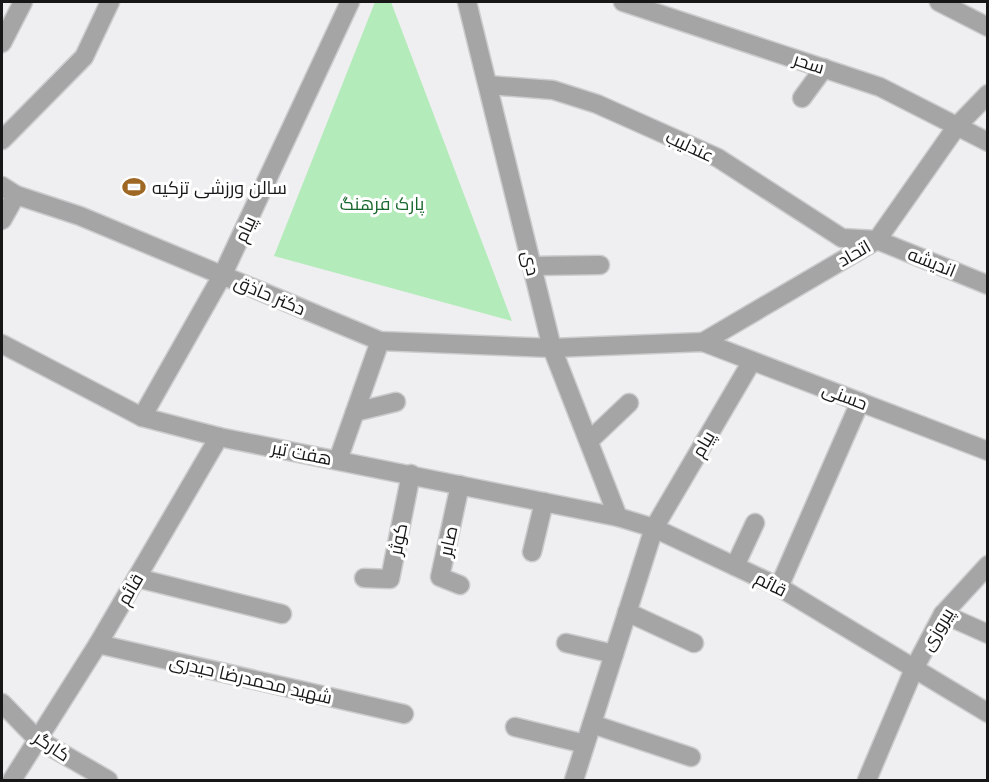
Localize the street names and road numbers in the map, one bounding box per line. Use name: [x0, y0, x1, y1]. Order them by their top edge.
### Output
street label: سحر: [790, 47, 827, 79]
street label: عندلیب: [662, 125, 718, 167]
street label: پیام: [229, 212, 262, 246]
street label: اتحاد: [833, 234, 875, 272]
street label: اندیشه: [905, 242, 959, 282]
street label: دی: [517, 248, 545, 278]
street label: دکتر حاذق: [231, 270, 309, 321]
street label: حسنی: [819, 377, 871, 415]
street label: پیام: [686, 427, 721, 462]
street label: هفت تیر: [269, 436, 334, 470]
street label: کوثر: [383, 521, 412, 558]
street label: صابر: [433, 524, 462, 559]
street label: قائم: [751, 566, 791, 603]
street label: قائم: [112, 569, 149, 609]
street label: پیروزی: [915, 603, 960, 655]
street label: شهید محمدرضا حیدری: [167, 649, 335, 709]
street label: کارگر: [29, 725, 75, 766]

